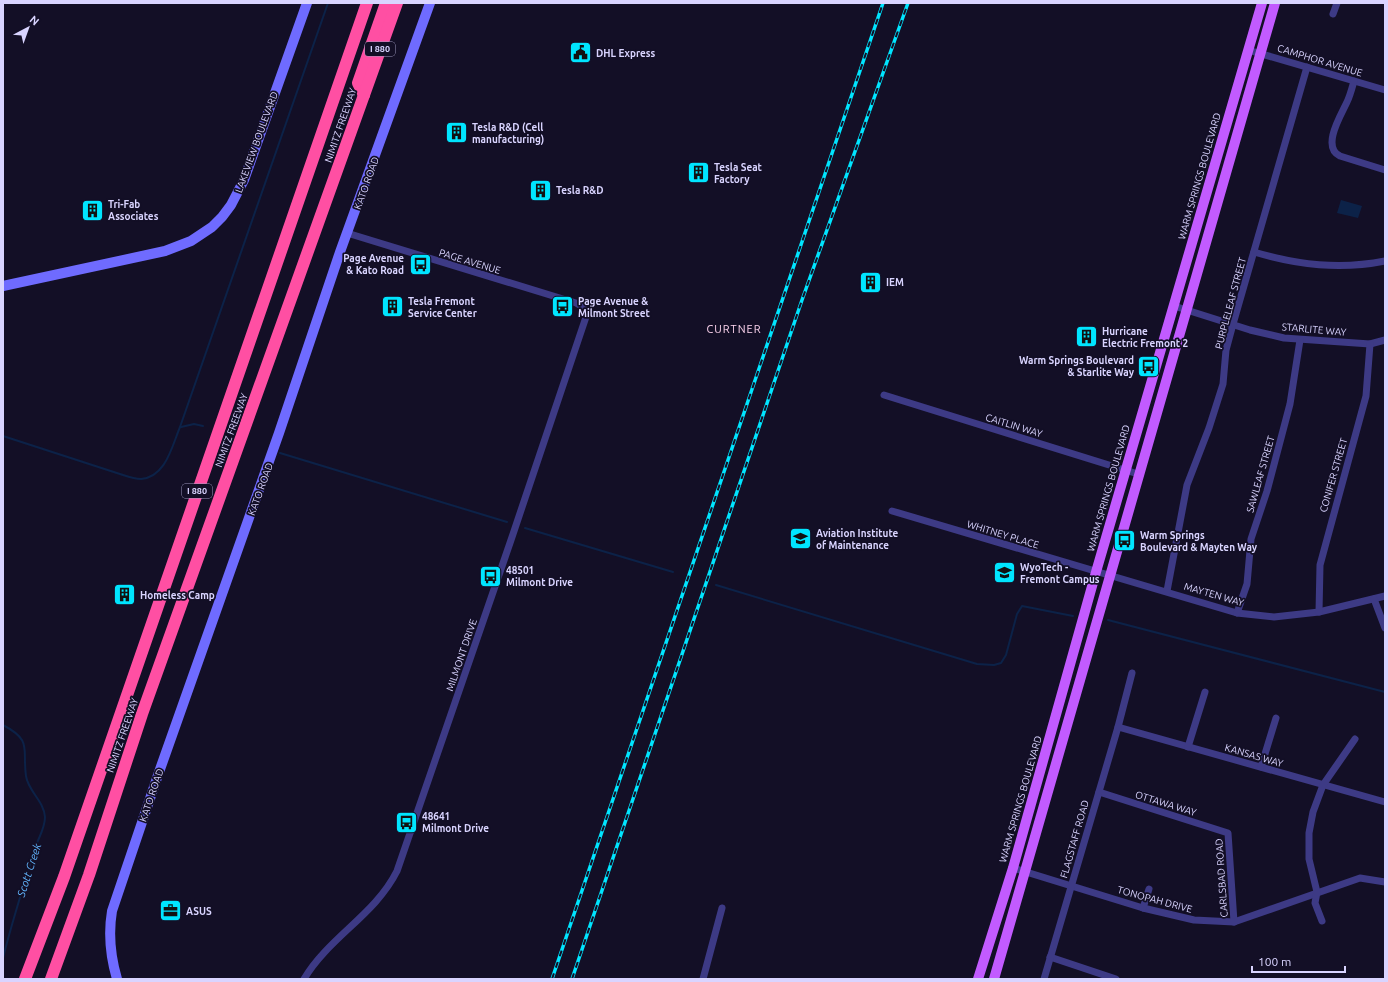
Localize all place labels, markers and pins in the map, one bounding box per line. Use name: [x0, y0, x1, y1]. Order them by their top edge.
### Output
public building icon: DHL Express: [568, 40, 594, 66]
place label: DHL Express: [596, 48, 655, 59]
building icon: Tesla R&D (Cell manufacturing): [444, 120, 470, 146]
place label: Tesla R&D (Cell manufacturing): [472, 122, 544, 146]
building icon: Tesla Seat Factory: [686, 160, 712, 186]
place label: Tesla Seat Factory: [714, 162, 763, 185]
building icon: Tesla R&D: [527, 177, 553, 203]
place label: Tesla R&D: [556, 185, 604, 196]
building icon: Tri-Fab Associates: [79, 197, 105, 223]
place label: Tri-Fab Associates: [108, 199, 159, 222]
bus stop icon: Page Avenue & Kato Road: [407, 251, 433, 277]
place label: Page Avenue & Kato Road: [343, 253, 404, 276]
building icon: IEM: [858, 269, 884, 295]
place label: IEM: [886, 277, 904, 288]
building icon: Tesla Fremont Service Center: [379, 294, 405, 320]
bus stop icon: Page Avenue & Milmont Street: [549, 294, 575, 320]
place label: Tesla Fremont Service Center: [408, 296, 478, 319]
place label: Page Avenue & Milmont Street: [578, 296, 650, 319]
building icon: Hurricane Electric Fremont 2: [1074, 324, 1100, 350]
place label: Hurricane Electric Fremont 2: [1102, 326, 1189, 349]
bus stop icon: Warm Springs Boulevard & Starlite Way: [1136, 353, 1162, 379]
place label: Warm Springs Boulevard & Starlite Way: [1019, 355, 1135, 378]
school or university icon: Aviation Institute of Maintenance: [787, 526, 813, 552]
place label: Aviation Institute of Maintenance: [816, 528, 899, 551]
bus stop icon: Warm Springs Boulevard & Mayten Way: [1112, 528, 1138, 554]
place label: Warm Springs Boulevard & Mayten Way: [1140, 530, 1258, 553]
school or university icon: WyoTech - Fremont Campus: [992, 560, 1018, 586]
place label: WyoTech - Fremont Campus: [1020, 562, 1100, 585]
bus stop icon: 48501 Milmont Drive: [478, 563, 504, 589]
place label: 48501 Milmont Drive: [506, 565, 573, 588]
building icon: Homeless Camp: [112, 582, 138, 608]
place label: Homeless Camp: [140, 590, 215, 601]
bus stop icon: 48641 Milmont Drive: [394, 809, 420, 835]
place label: 48641 Milmont Drive: [422, 811, 489, 834]
office icon: ASUS: [158, 898, 184, 924]
place label: ASUS: [186, 906, 212, 917]

